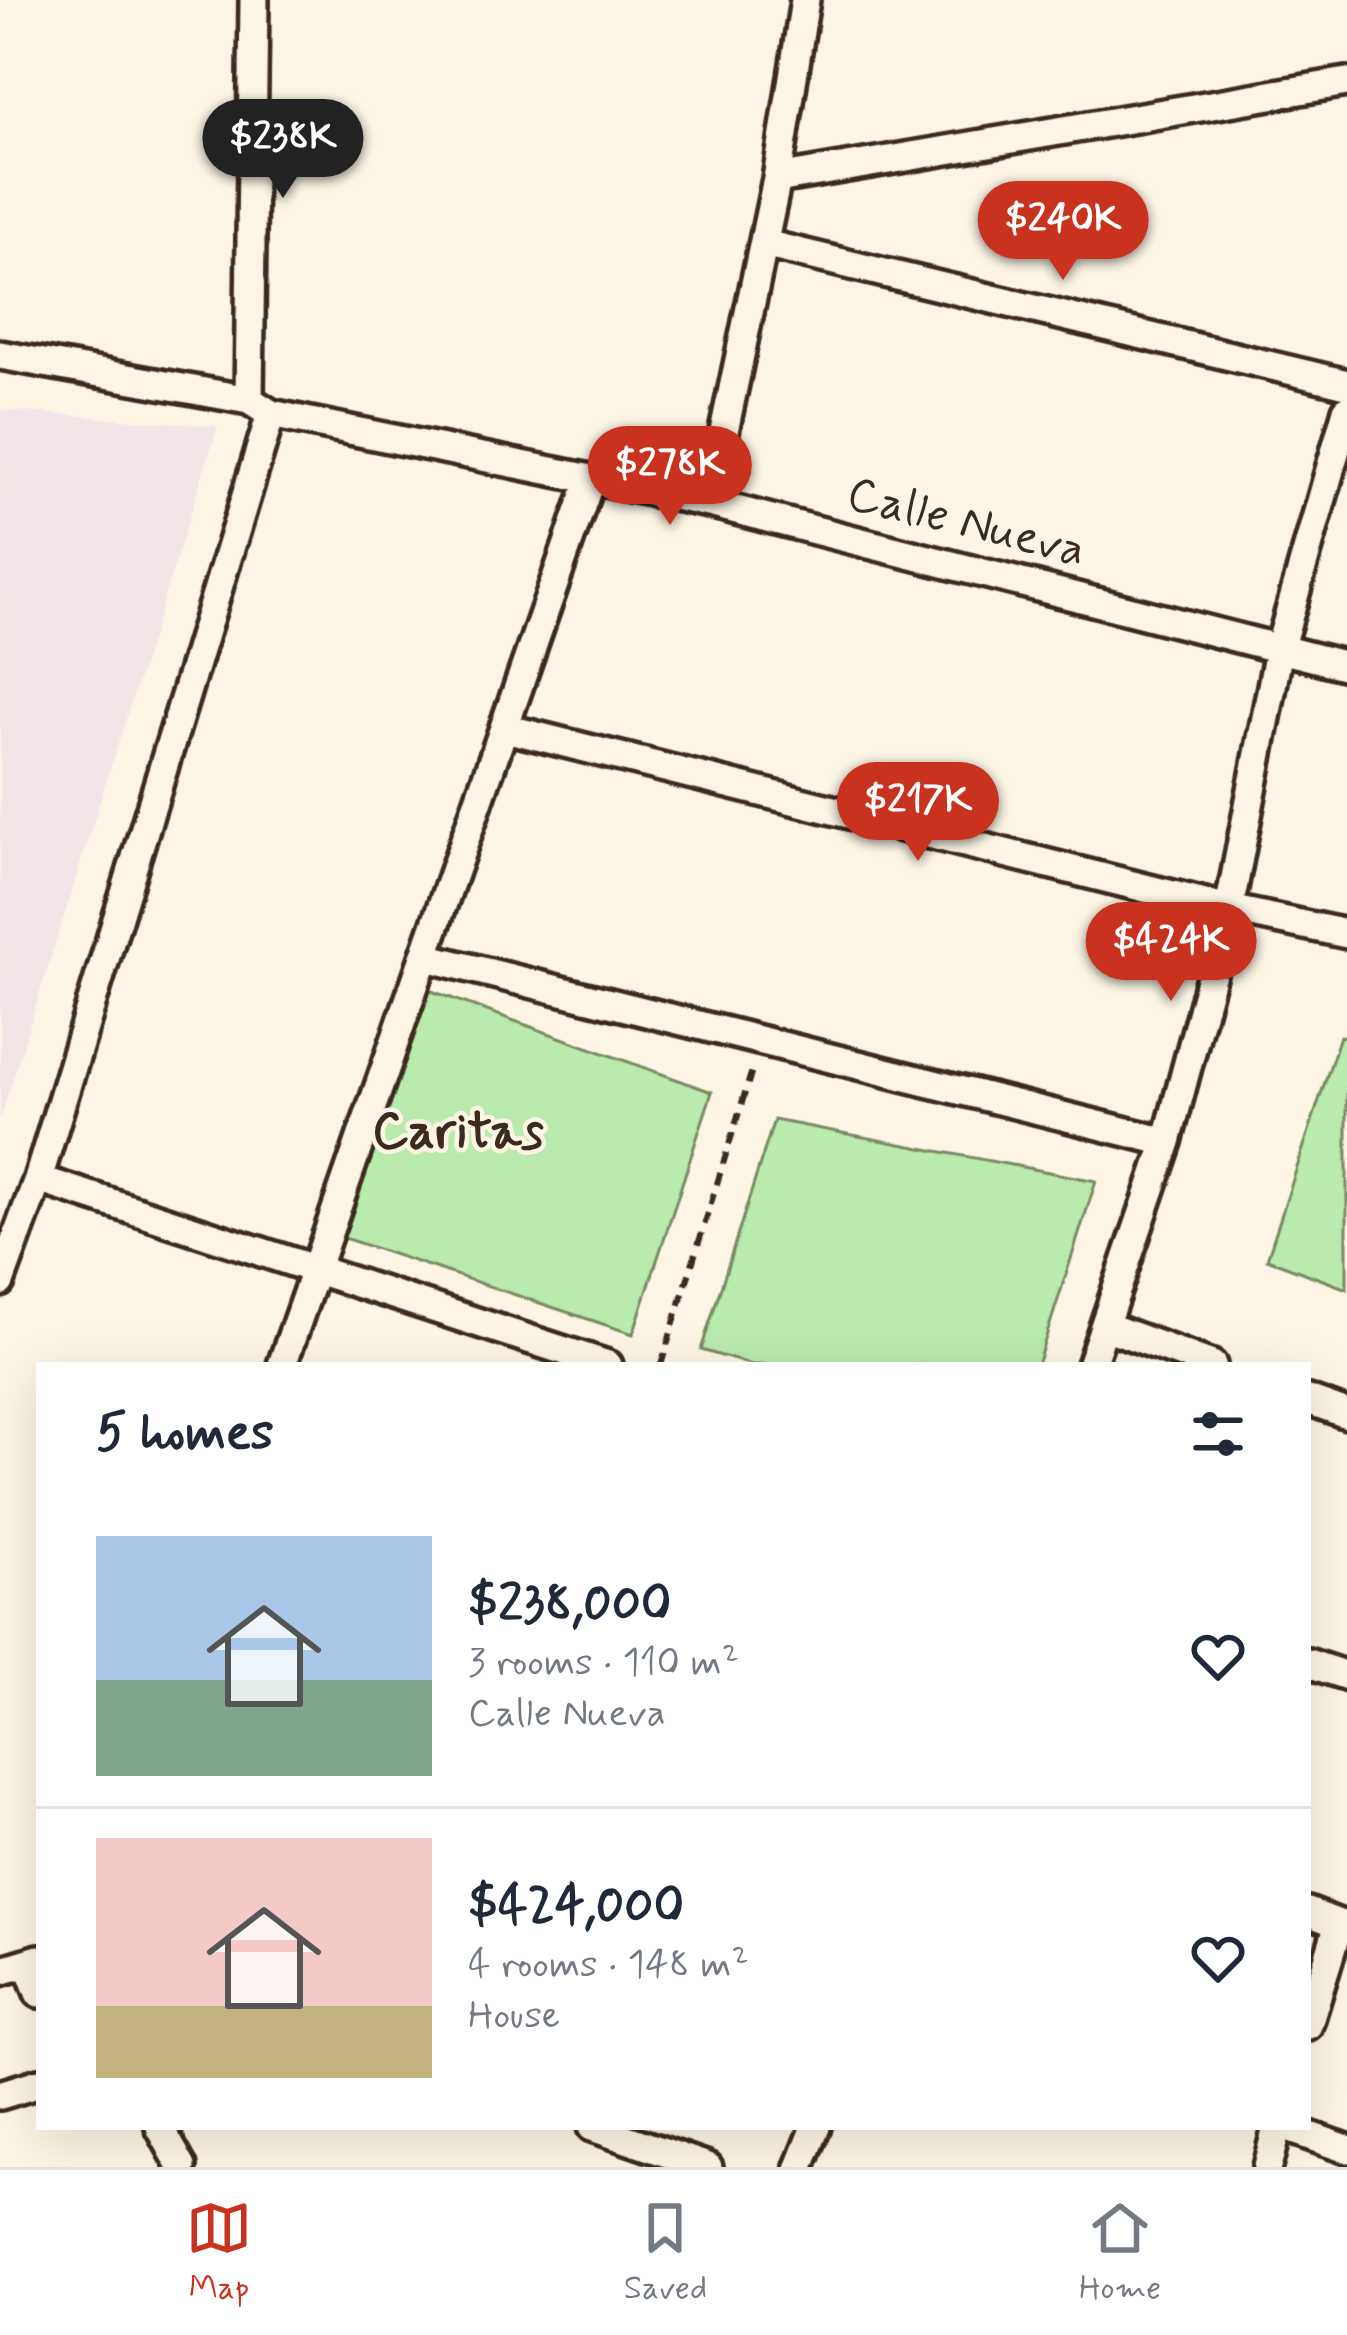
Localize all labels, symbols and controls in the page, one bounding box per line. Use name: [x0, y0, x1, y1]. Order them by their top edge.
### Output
pin: $238K: [199, 99, 367, 201]
text: $238K: [229, 112, 337, 163]
pin: $240K: [979, 181, 1147, 283]
text: $240K: [1005, 194, 1121, 245]
pin: $278K: [586, 426, 754, 528]
text: $278K: [615, 439, 725, 490]
street label: Calle Nueva: [840, 463, 1092, 583]
pin: $217K: [834, 762, 1002, 864]
text: $217K: [864, 775, 972, 826]
pin: $424K: [1087, 902, 1255, 1004]
text: $424K: [1113, 915, 1229, 966]
district label: Caritas: [372, 1100, 544, 1166]
text: 5 homes: [96, 1401, 274, 1467]
icon: filters: [1185, 1401, 1251, 1467]
text: $238,000: [468, 1572, 672, 1638]
icon: home: [192, 1584, 336, 1728]
icon: heart: [1185, 1623, 1251, 1689]
text: 3 rooms · 110 m²: [468, 1638, 739, 1689]
text: Calle Nueva: [468, 1689, 666, 1740]
text: $424,000: [468, 1874, 684, 1940]
icon: home: [192, 1886, 336, 2030]
icon: heart: [1185, 1925, 1251, 1991]
text: 4 rooms · 148 m²: [468, 1940, 749, 1991]
text: House: [468, 1991, 560, 2042]
tab: Map: [186, 2195, 252, 2311]
tab: Saved: [624, 2195, 707, 2311]
tab: Home: [1079, 2195, 1161, 2311]

